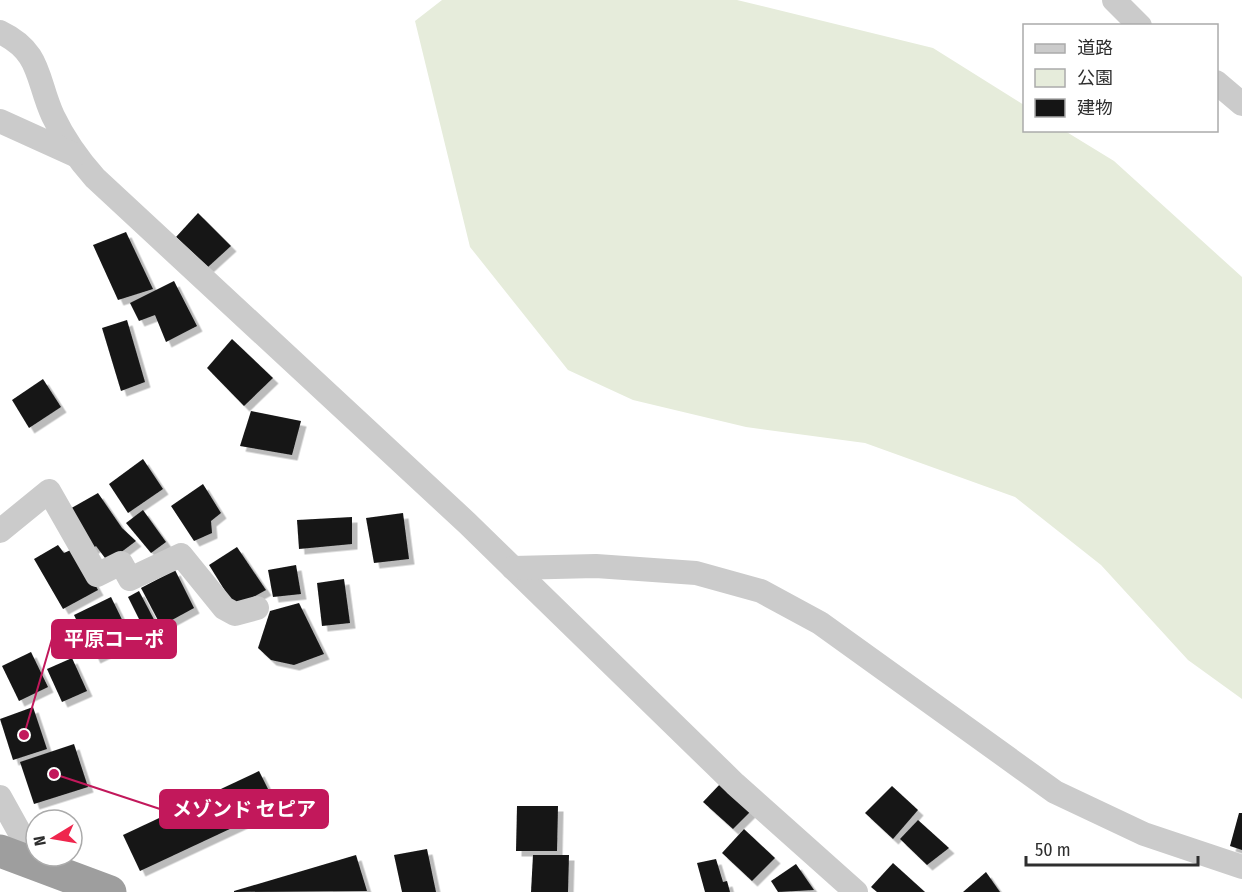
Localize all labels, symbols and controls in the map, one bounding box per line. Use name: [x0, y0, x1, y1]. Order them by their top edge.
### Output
legend: [1023, 24, 1218, 132]
text: 道路: [1077, 37, 1113, 59]
text: 公園: [1077, 67, 1113, 89]
text: 建物: [1077, 97, 1113, 119]
callout: 平原コーポ: [52, 620, 176, 658]
text: 平原コーポ: [64, 627, 164, 651]
callout: メゾンド セピア: [160, 790, 328, 828]
text: メゾンド セピア: [172, 797, 316, 821]
north arrow: [24, 808, 84, 868]
scale bar: [1026, 829, 1198, 867]
text: N: [30, 834, 50, 847]
text: 50 m: [1035, 839, 1071, 861]

